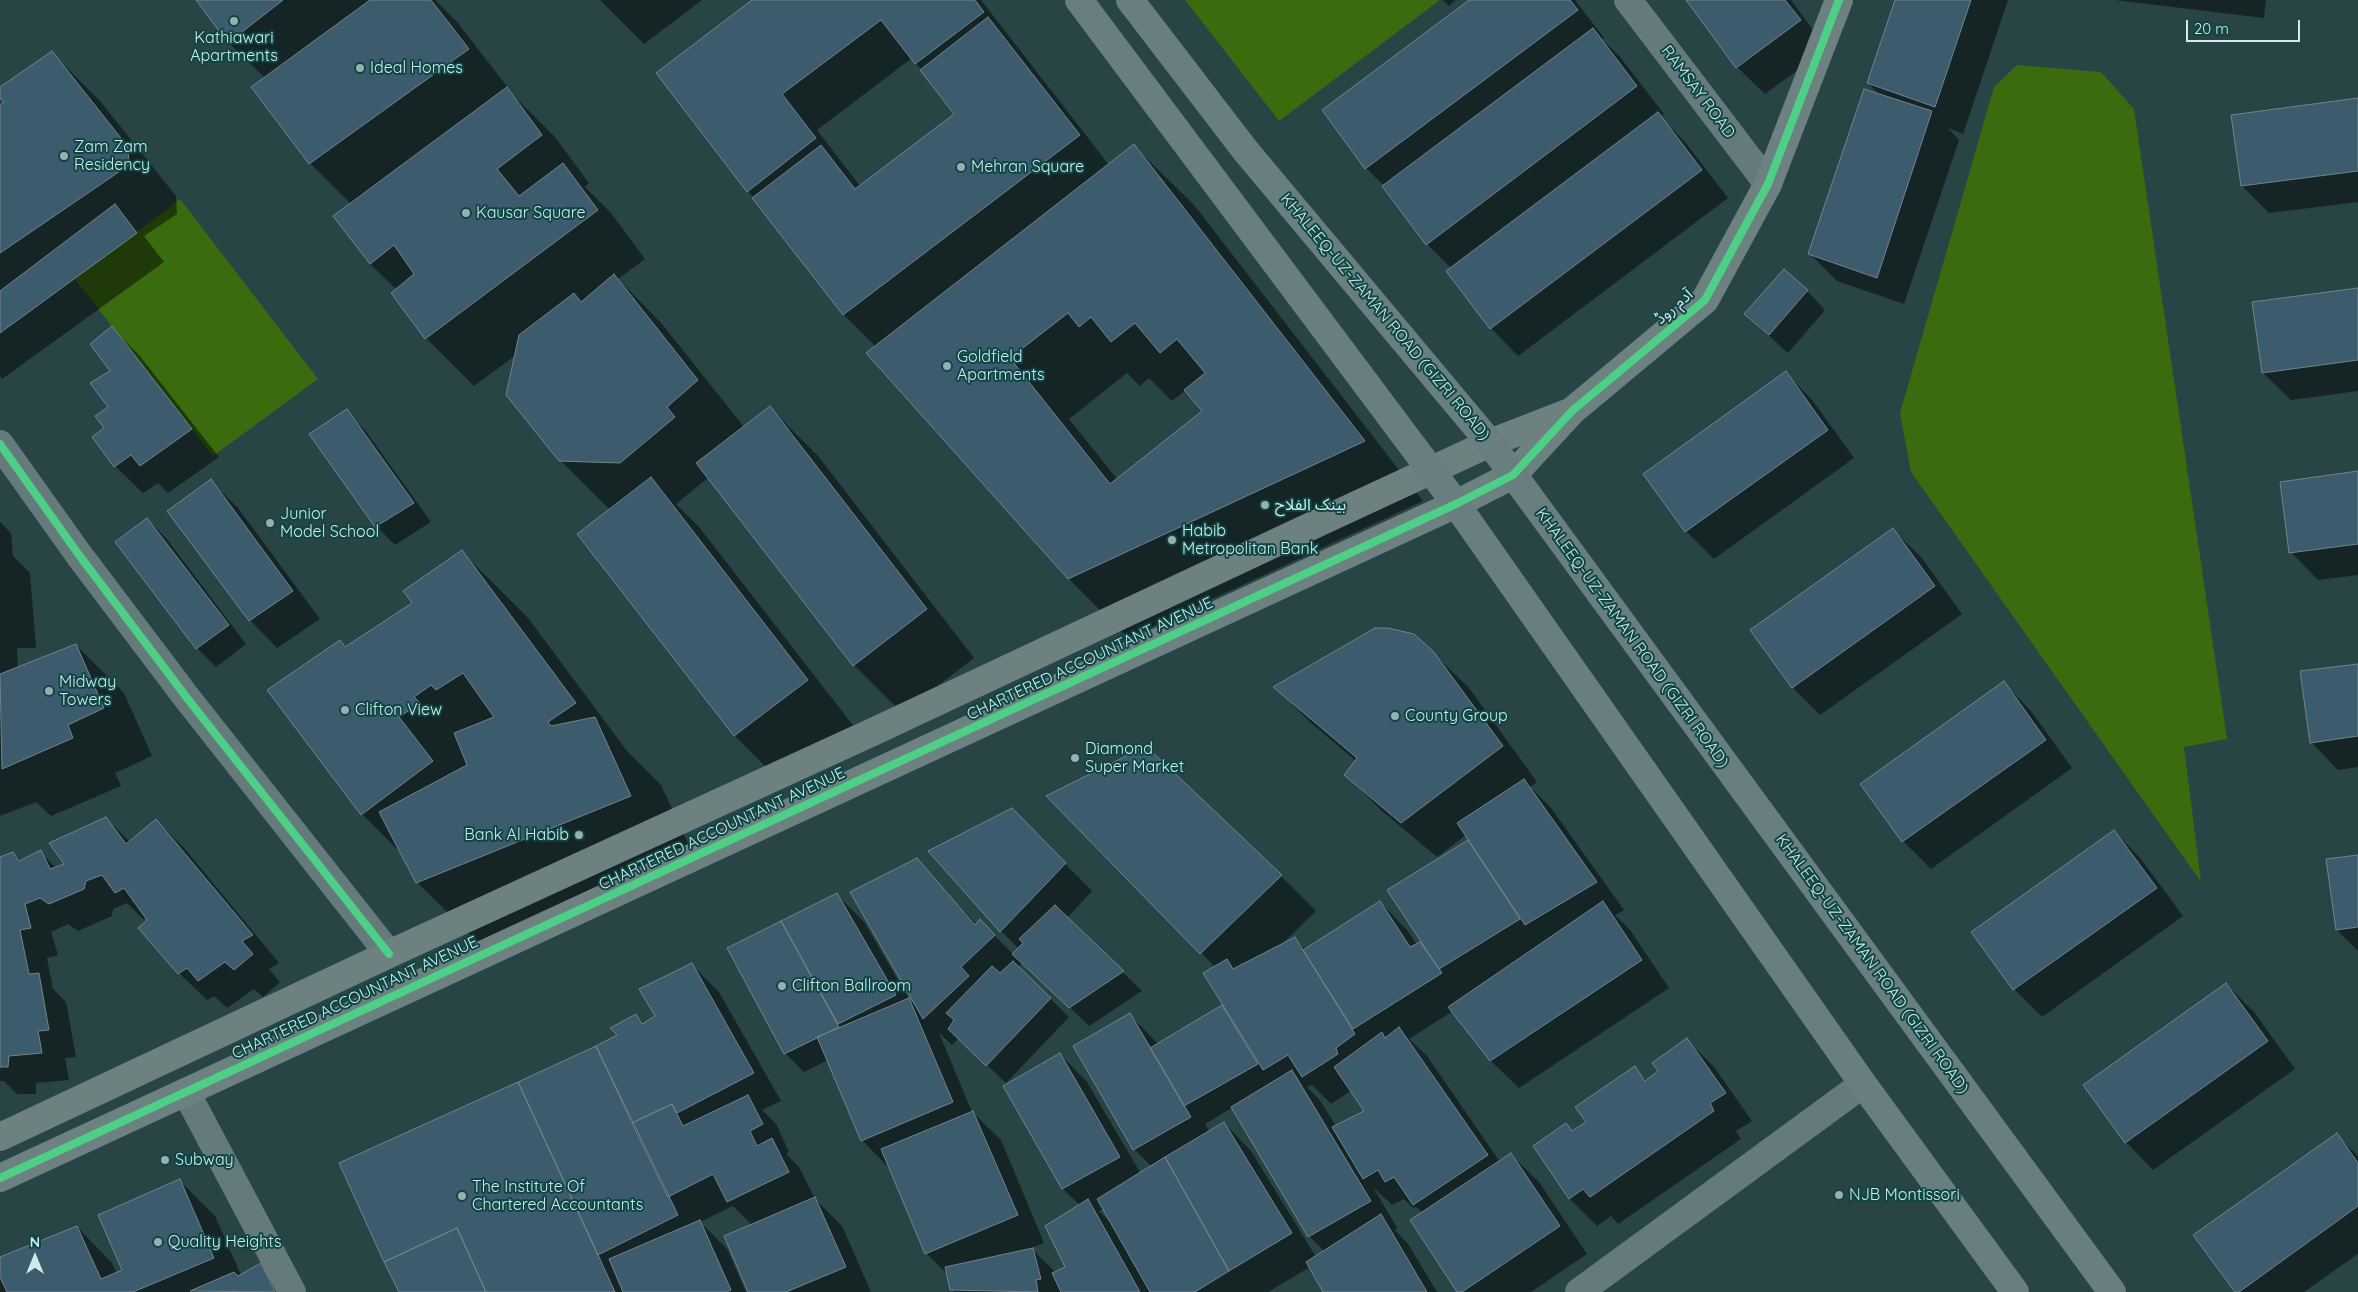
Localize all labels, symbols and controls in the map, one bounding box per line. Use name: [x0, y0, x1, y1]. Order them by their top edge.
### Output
scale bar: [2188, 10, 2302, 42]
marker: Kathiawari Apartments: [228, 15, 240, 27]
text: 20 m: [2194, 19, 2229, 38]
place label: Kathiawari Apartments: [190, 28, 278, 66]
street label: RAMSAY ROAD: [1657, 42, 1739, 142]
place label: Ideal Homes: [370, 58, 463, 78]
marker: Ideal Homes: [354, 62, 366, 74]
place label: Zam Zam Residency: [74, 137, 150, 175]
marker: Zam Zam Residency: [58, 150, 70, 162]
place label: Mehran Square: [971, 157, 1084, 177]
marker: Mehran Square: [955, 161, 967, 173]
street label: KHALEEQ-UZ-ZAMAN ROAD (GIZRI ROAD): [1276, 190, 1494, 444]
place label: Kausar Square: [476, 203, 586, 223]
marker: Kausar Square: [460, 207, 472, 219]
street label: آدم روڈ: [1651, 285, 1697, 329]
place label: Goldfield Apartments: [957, 347, 1044, 385]
marker: Goldfield Apartments: [941, 360, 953, 372]
place label: بینک الفلاح: [1275, 495, 1346, 515]
marker: بینک الفلاح: [1259, 499, 1271, 511]
place label: Junior Model School: [280, 504, 379, 542]
street label: KHALEEQ-UZ-ZAMAN ROAD (GIZRI ROAD): [1531, 504, 1733, 772]
marker: Junior Model School: [264, 517, 276, 529]
place label: Habib Metropolitan Bank: [1182, 521, 1318, 559]
marker: Habib Metropolitan Bank: [1166, 534, 1178, 546]
street label: CHARTERED ACCOUNTANT AVENUE: [964, 593, 1216, 725]
place label: Midway Towers: [59, 672, 116, 710]
marker: Midway Towers: [43, 685, 55, 697]
place label: Clifton View: [355, 700, 442, 720]
marker: Clifton View: [339, 704, 351, 716]
place label: County Group: [1405, 706, 1508, 726]
marker: County Group: [1389, 710, 1401, 722]
place label: Diamond Super Market: [1085, 739, 1184, 777]
marker: Diamond Super Market: [1069, 752, 1081, 764]
street label: CHARTERED ACCOUNTANT AVENUE: [596, 763, 848, 895]
place label: Bank Al Habib: [464, 825, 569, 845]
marker: Bank Al Habib: [573, 829, 585, 841]
street label: KHALEEQ-UZ-ZAMAN ROAD (GIZRI ROAD): [1771, 830, 1973, 1098]
street label: CHARTERED ACCOUNTANT AVENUE: [229, 932, 481, 1064]
place label: Clifton Ballroom: [792, 976, 911, 996]
marker: Clifton Ballroom: [776, 980, 788, 992]
place label: Subway: [175, 1150, 234, 1170]
marker: Subway: [159, 1154, 171, 1166]
place label: The Institute Of Chartered Accountants: [472, 1177, 643, 1215]
place label: NJB Montissori: [1849, 1185, 1960, 1205]
marker: NJB Montissori: [1833, 1189, 1845, 1201]
marker: The Institute Of Chartered Accountants: [456, 1190, 468, 1202]
north arrow: [10, 1232, 60, 1282]
place label: Quality Heights: [168, 1232, 281, 1252]
text: N: [30, 1233, 40, 1251]
marker: Quality Heights: [152, 1236, 164, 1248]

